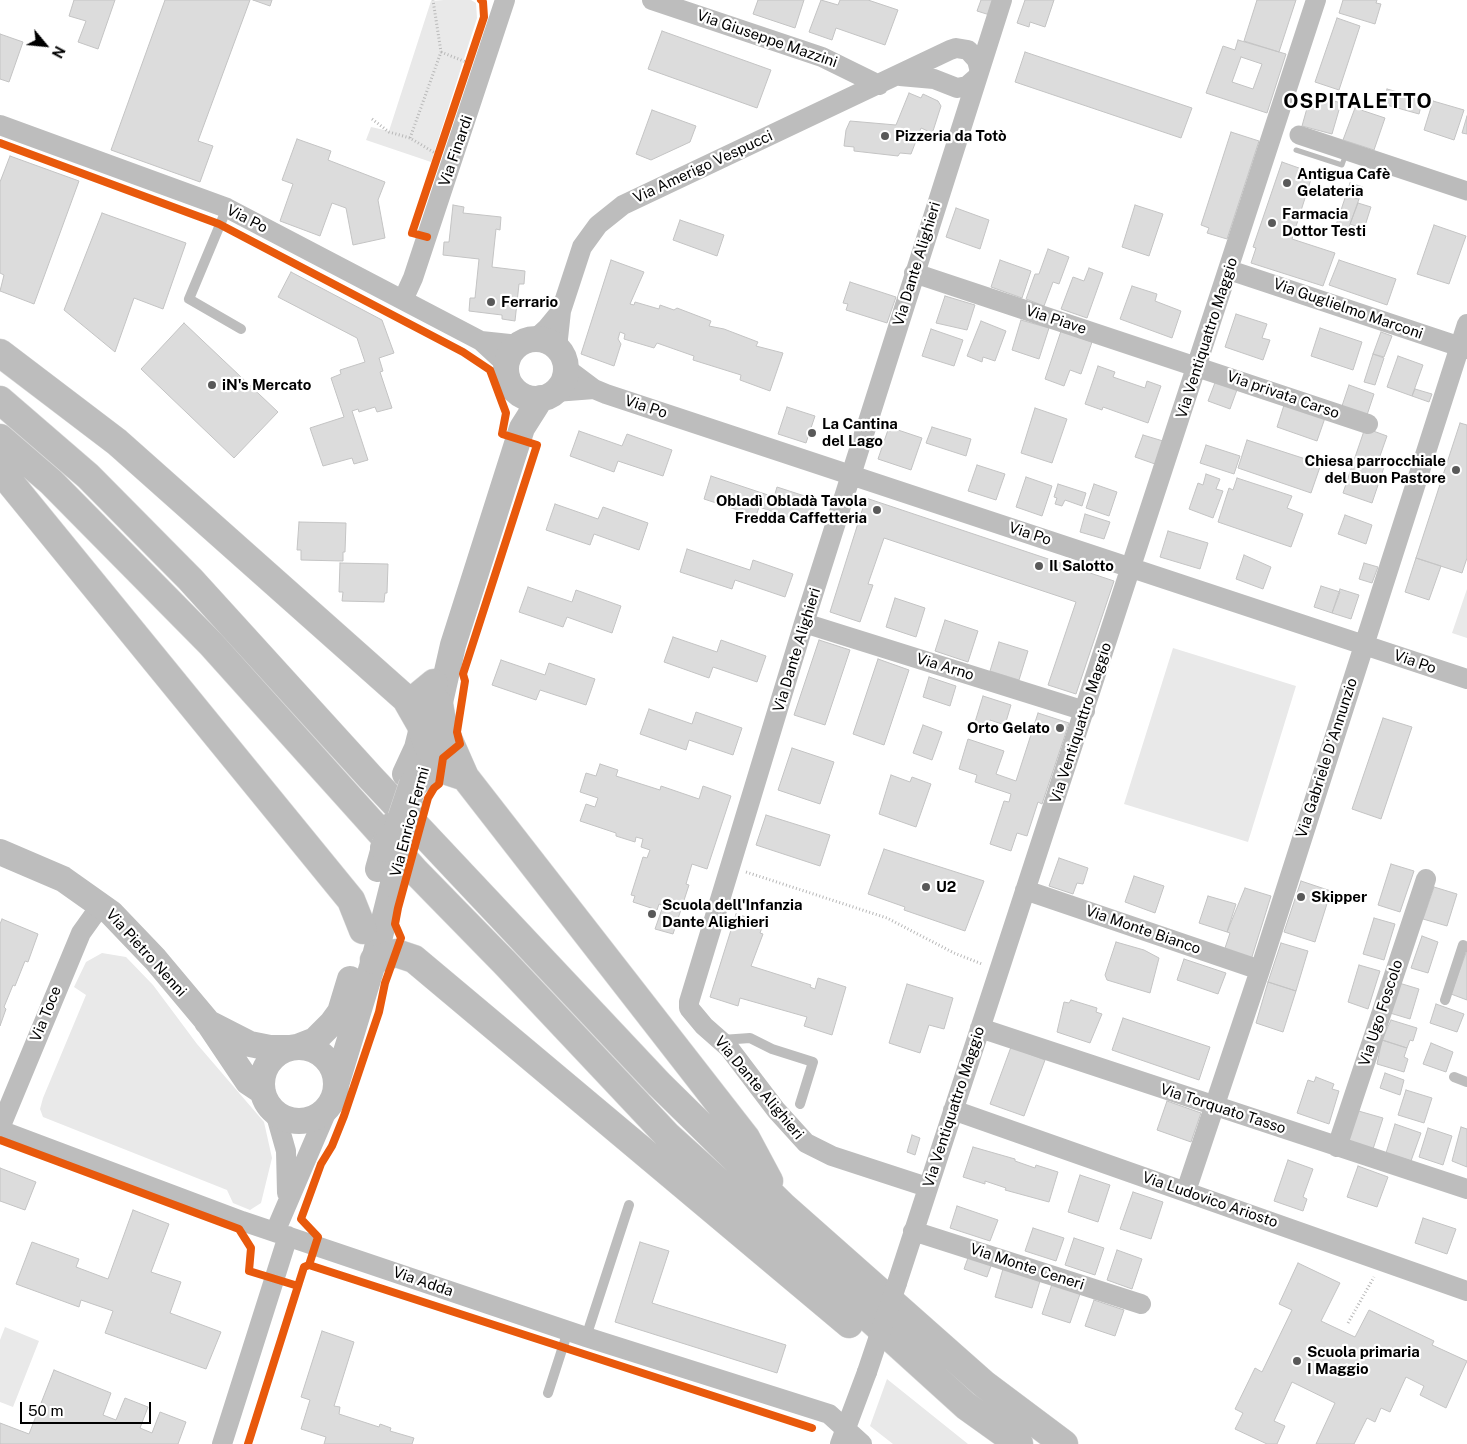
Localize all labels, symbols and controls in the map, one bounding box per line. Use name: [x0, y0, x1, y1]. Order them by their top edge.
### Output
street label: Via Giuseppe Mazzini: [694, 6, 840, 72]
north arrow: [20, 20, 70, 70]
text: N: [49, 43, 68, 61]
district label: OSPITALETTO: [1282, 90, 1434, 114]
street label: Via Finardi: [435, 113, 477, 189]
street label: Via Amerigo Vespucci: [631, 127, 775, 207]
place label: Pizzeria da Totò: [895, 127, 1007, 145]
marker: Pizzeria da Totò: [879, 130, 891, 142]
place label: Antigua Cafè Gelateria: [1297, 165, 1390, 200]
marker: Antigua Cafè Gelateria: [1281, 177, 1293, 189]
street label: Via Dante Alighieri: [890, 200, 944, 328]
street label: Via Po: [223, 201, 271, 237]
place label: Farmacia Dottor Testi: [1282, 205, 1366, 240]
marker: Farmacia Dottor Testi: [1266, 217, 1278, 229]
street label: Via Ventiquattro Maggio: [1172, 255, 1242, 421]
street label: Via Guglielmo Marconi: [1271, 275, 1425, 343]
place label: Ferrario: [501, 293, 558, 311]
marker: Ferrario: [485, 296, 497, 308]
street label: Via Piave: [1023, 302, 1089, 338]
street label: Via privata Carso: [1224, 367, 1342, 423]
place label: iN's Mercato: [222, 376, 311, 394]
marker: iN's Mercato: [206, 379, 218, 391]
street label: Via Po: [622, 392, 670, 422]
place label: La Cantina del Lago: [822, 415, 898, 450]
marker: La Cantina del Lago: [806, 427, 818, 439]
place label: Chiesa parrocchiale del Buon Pastore: [1304, 452, 1446, 487]
marker: Chiesa parrocchiale del Buon Pastore: [1450, 464, 1462, 476]
place label: Obladì Obladà Tavola Fredda Caffetteria: [716, 492, 867, 527]
marker: Obladì Obladà Tavola Fredda Caffetteria: [871, 504, 883, 516]
street label: Via Po: [1006, 519, 1054, 549]
place label: Il Salotto: [1049, 557, 1114, 575]
marker: Il Salotto: [1033, 560, 1045, 572]
street label: Via Dante Alighieri: [770, 586, 824, 714]
street label: Via Ventiquattro Maggio: [1046, 640, 1116, 806]
street label: Via Po: [1391, 646, 1439, 678]
street label: Via Arno: [914, 650, 976, 684]
street label: Via Gabriele D'Annunzio: [1293, 676, 1361, 840]
place label: Orto Gelato: [967, 719, 1050, 737]
marker: Orto Gelato: [1054, 722, 1066, 734]
street label: Via Enrico Fermi: [387, 765, 433, 879]
place label: U2: [936, 878, 956, 896]
marker: U2: [920, 881, 932, 893]
place label: Skipper: [1311, 888, 1367, 906]
marker: Skipper: [1295, 891, 1307, 903]
place label: Scuola dell'Infanzia Dante Alighieri: [662, 896, 802, 931]
street label: Via Monte Bianco: [1083, 902, 1203, 958]
street label: Via Pietro Nenni: [102, 906, 190, 1000]
marker: Scuola dell'Infanzia Dante Alighieri: [646, 908, 658, 920]
street label: Via Ugo Foscolo: [1355, 957, 1407, 1069]
street label: Via Toce: [27, 983, 65, 1045]
street label: Via Ventiquattro Maggio: [919, 1024, 989, 1190]
street label: Via Dante Alighieri: [711, 1033, 807, 1143]
street label: Via Torquato Tasso: [1158, 1080, 1288, 1138]
street label: Via Ludovico Ariosto: [1140, 1168, 1280, 1232]
street label: Via Monte Ceneri: [968, 1240, 1086, 1294]
street label: Via Adda: [391, 1263, 455, 1301]
place label: Scuola primaria I Maggio: [1307, 1343, 1420, 1378]
marker: Scuola primaria I Maggio: [1291, 1355, 1303, 1367]
scale bar: [22, 1392, 154, 1424]
text: 50 m: [28, 1402, 63, 1419]

